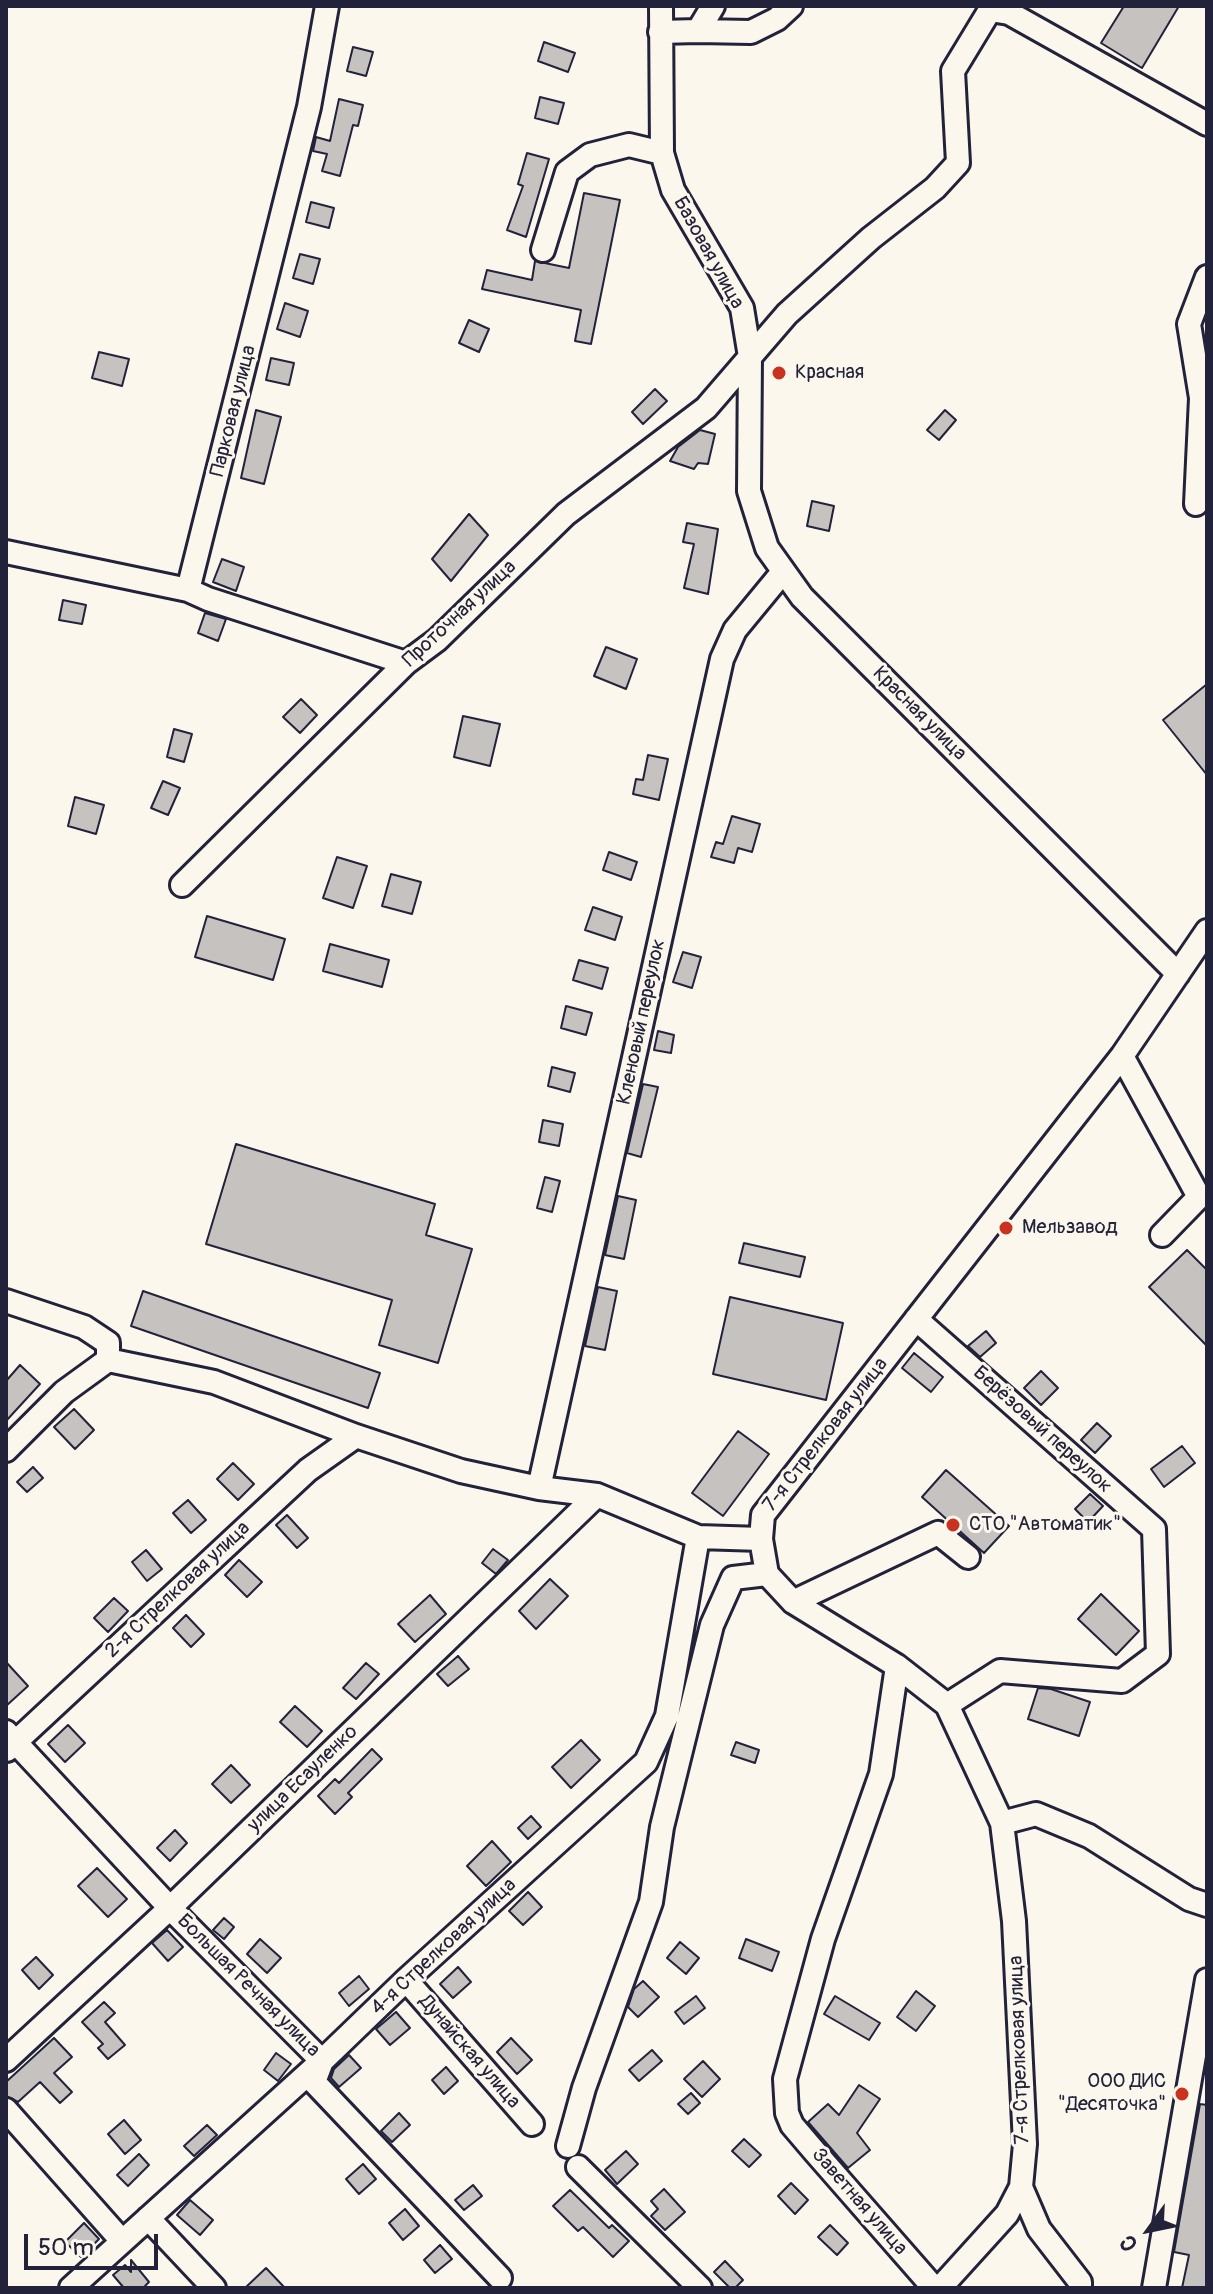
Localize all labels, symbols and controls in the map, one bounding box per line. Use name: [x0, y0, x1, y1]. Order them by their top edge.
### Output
street label: Базовая улица: [667, 193, 749, 313]
street label: Парковая улица: [206, 343, 262, 479]
place label: Красная: [795, 361, 864, 385]
marker: Красная: [770, 364, 788, 382]
street label: Проточная улица: [398, 555, 522, 673]
street label: Красная улица: [867, 662, 971, 766]
street label: Кленовый переулок: [613, 937, 671, 1107]
place label: Мельзавод: [1022, 1216, 1117, 1240]
marker: Мельзавод: [997, 1219, 1015, 1237]
street label: 7-я Стрелковая улица: [758, 1353, 894, 1517]
street label: Берёзовый переулок: [968, 1361, 1116, 1499]
place label: СТО "Автоматик": [969, 1513, 1121, 1537]
marker: СТО "Автоматик": [944, 1516, 962, 1534]
street label: 2-я Стрелковая улица: [101, 1517, 255, 1663]
street label: улица Есауленко: [243, 1720, 363, 1838]
street label: 4-я Стрелковая улица: [366, 1874, 522, 2020]
street label: Большая Речная улица: [171, 1909, 325, 2063]
street label: 7-я Стрелковая улица: [1005, 1955, 1035, 2145]
street label: Дунайская улица: [413, 1990, 525, 2114]
place label: ООО ДИС "Десяточка": [1058, 2070, 1166, 2117]
marker: ООО ДИС "Десяточка": [1173, 2085, 1191, 2103]
street label: Заветная улица: [806, 2144, 912, 2260]
north arrow: [1109, 2190, 1189, 2270]
scale bar: [28, 2218, 162, 2268]
text: С: [1113, 2230, 1144, 2256]
text: 50 m: [38, 2233, 94, 2262]

